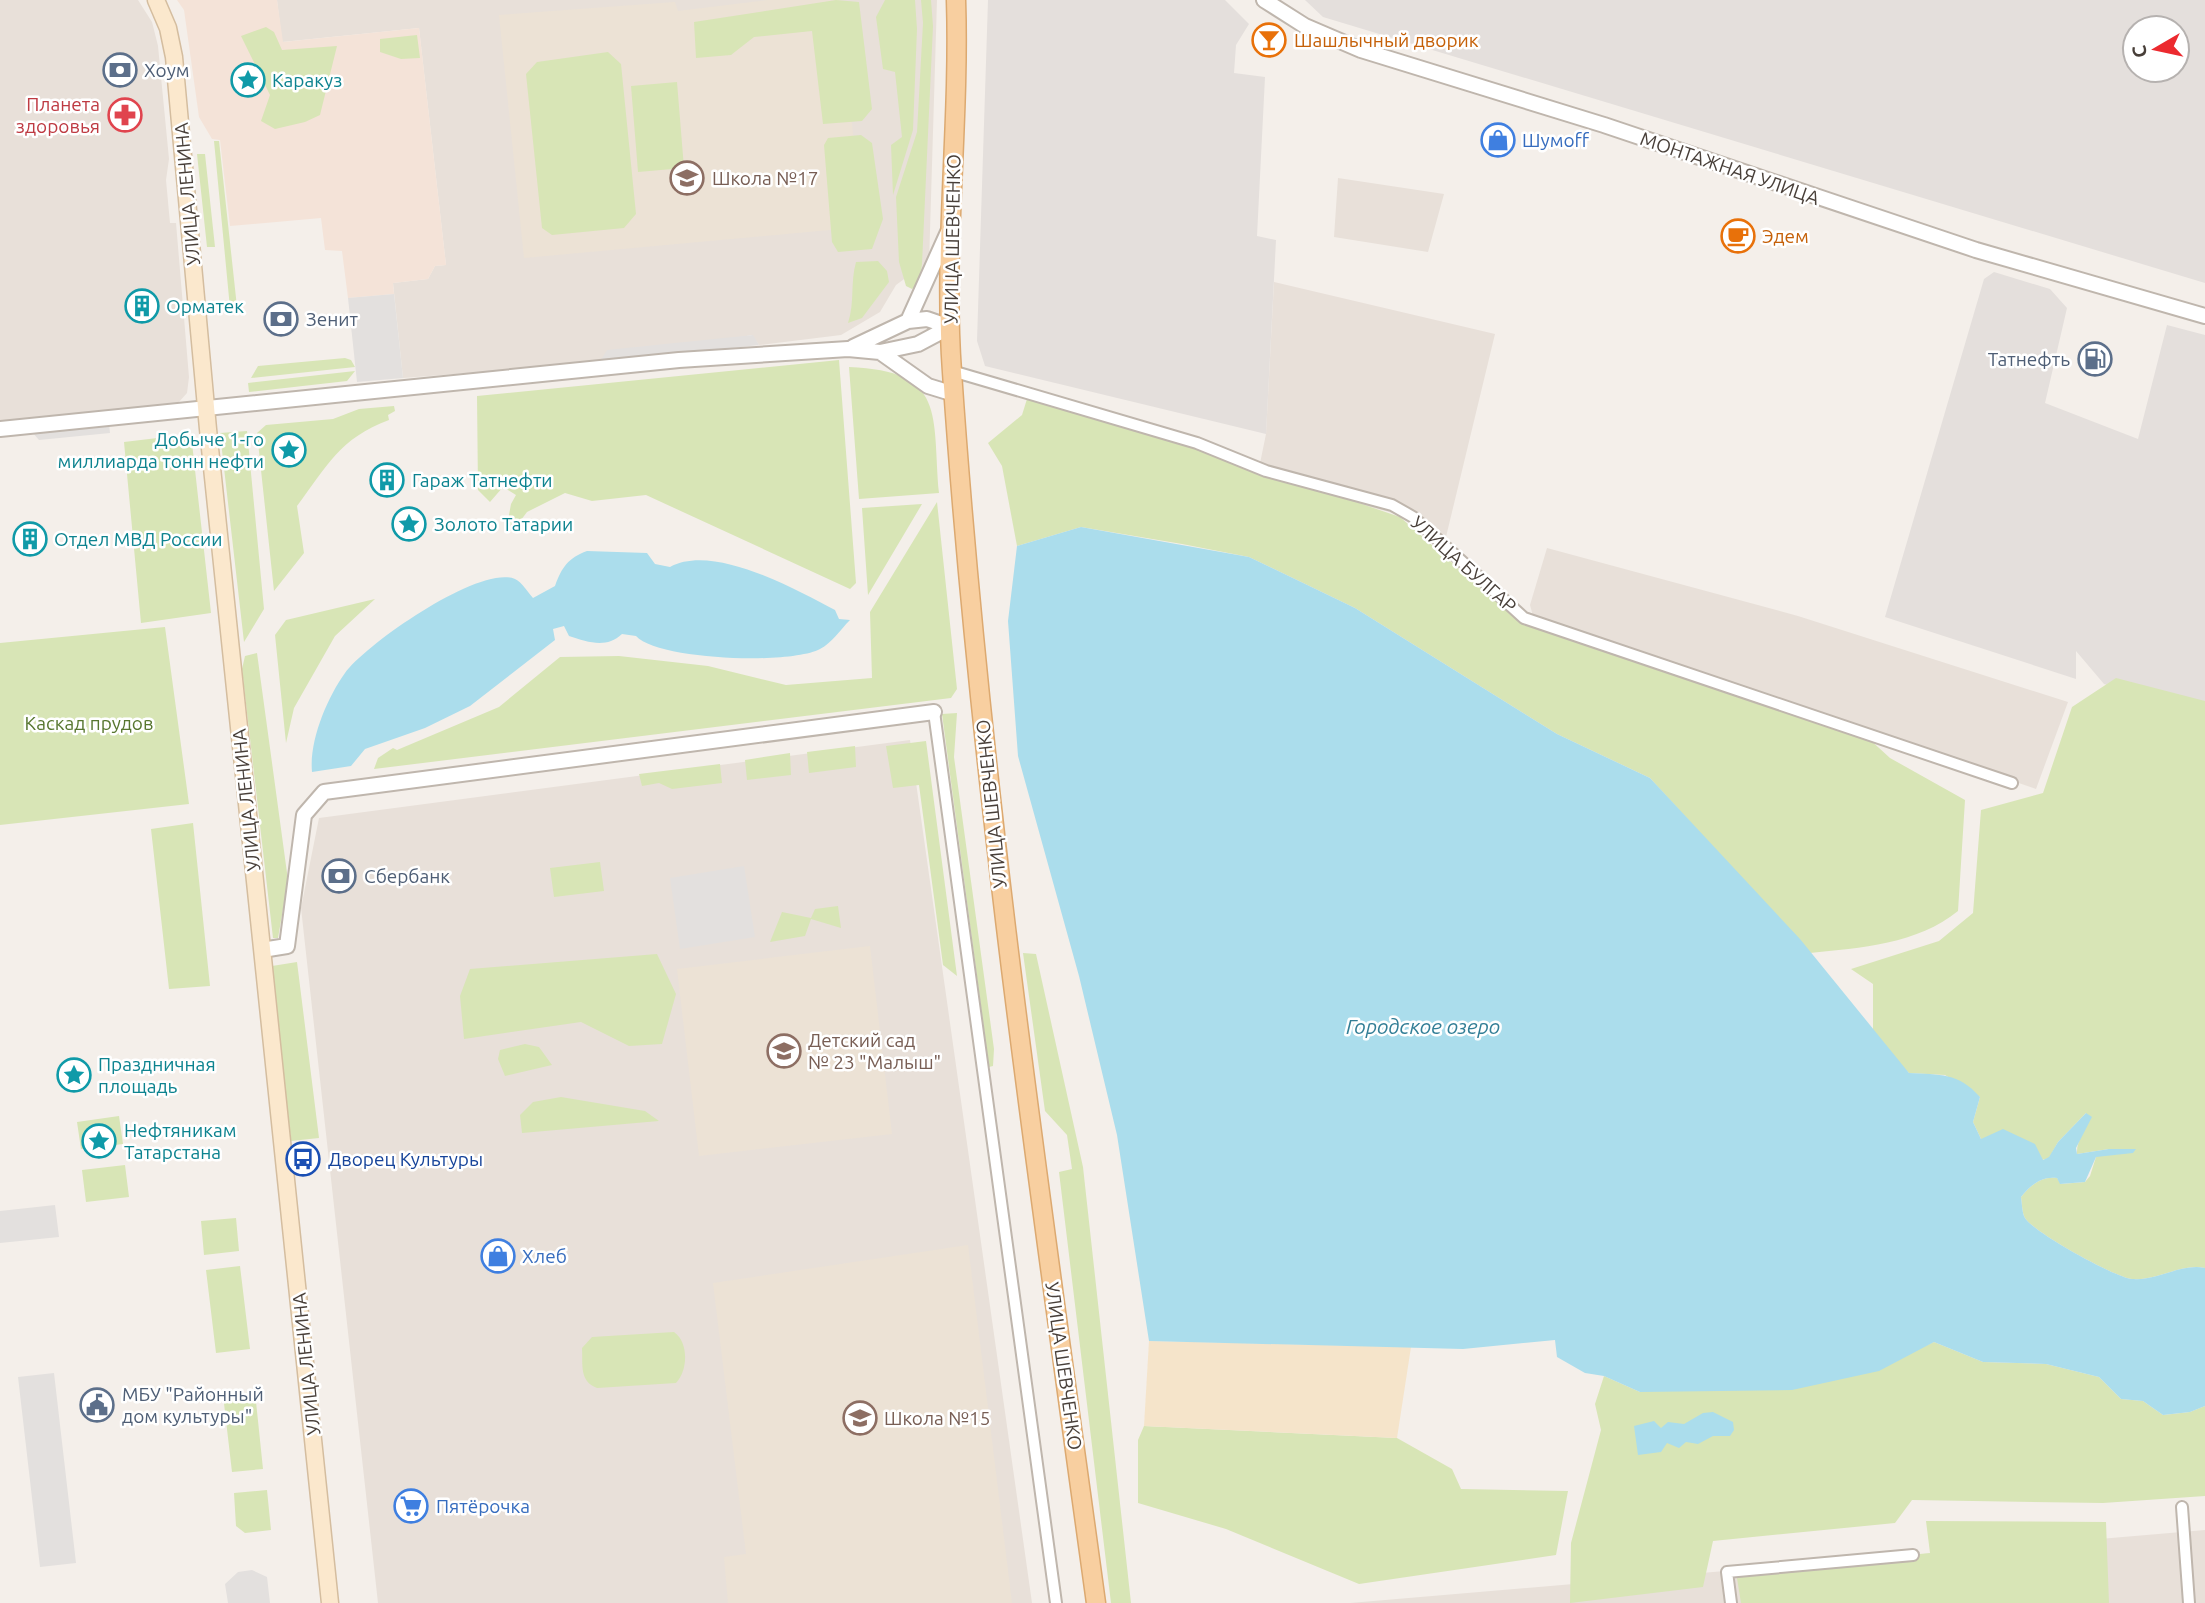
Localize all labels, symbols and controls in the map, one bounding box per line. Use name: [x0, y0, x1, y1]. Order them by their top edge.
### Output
north arrow: [2121, 14, 2191, 84]
bar icon: Шашлычный дворик: [1250, 21, 1288, 59]
place label: Шашлычный дворик: [1294, 29, 1479, 51]
text: С: [2127, 44, 2151, 59]
bank icon: Хоум: [101, 51, 139, 89]
place label: Хоум: [144, 59, 190, 81]
place icon: Каракуз: [229, 61, 267, 99]
place label: Каракуз: [272, 69, 342, 91]
place label: Планета здоровья: [16, 93, 100, 137]
pharmacy icon: Планета здоровья: [106, 96, 144, 134]
street label: УЛИЦА ЛЕНИНА: [170, 121, 204, 266]
shop icon: Шумоff: [1479, 121, 1517, 159]
street label: МОНТАЖНАЯ УЛИЦА: [1638, 127, 1823, 209]
place label: Шумоff: [1522, 129, 1590, 151]
street label: УЛИЦА ШЕВЧЕНКО: [940, 154, 964, 324]
school or university icon: Школа №17: [668, 159, 706, 197]
place label: Школа №17: [712, 167, 819, 189]
cafe icon: Эдем: [1719, 217, 1757, 255]
place label: Эдем: [1762, 225, 1809, 247]
building icon: Орматек: [123, 287, 161, 325]
place label: Орматек: [166, 295, 244, 317]
bank icon: Зенит: [262, 300, 300, 338]
place label: Зенит: [306, 308, 358, 330]
fuel station icon: Татнефть: [2076, 340, 2114, 378]
place label: Татнефть: [1988, 348, 2070, 370]
place label: Добыче 1-го миллиарда тонн нефти: [58, 428, 264, 472]
place icon: Добыче 1-го миллиарда тонн нефти: [270, 431, 308, 469]
building icon: Гараж Татнефти: [368, 461, 406, 499]
place label: Гараж Татнефти: [412, 469, 553, 491]
place icon: Золото Татарии: [390, 505, 428, 543]
street label: УЛИЦА БУЛГАР: [1407, 511, 1521, 617]
place label: Золото Татарии: [434, 513, 573, 535]
building icon: Отдел МВД России: [11, 520, 49, 558]
place label: Отдел МВД России: [54, 528, 222, 550]
park label: Каскад прудов: [25, 712, 153, 734]
street label: УЛИЦА ШЕВЧЕНКО: [971, 719, 1011, 889]
street label: УЛИЦА ЛЕНИНА: [228, 727, 264, 872]
bank icon: Сбербанк: [320, 857, 358, 895]
place label: Сбербанк: [364, 865, 450, 887]
water label: Городское озеро: [1346, 1014, 1500, 1038]
place label: Детский сад № 23 "Малыш": [808, 1029, 941, 1073]
school or university icon: Детский сад № 23 "Малыш": [765, 1032, 803, 1070]
place label: Праздничная площадь: [98, 1053, 216, 1097]
place icon: Праздничная площадь: [55, 1056, 93, 1094]
place label: Нефтяникам Татарстана: [124, 1119, 236, 1163]
place icon: Нефтяникам Татарстана: [80, 1122, 118, 1160]
bus stop icon: Дворец Культуры: [284, 1140, 322, 1178]
place label: Дворец Культуры: [328, 1148, 483, 1170]
shop icon: Хлеб: [479, 1237, 517, 1275]
place label: Хлеб: [522, 1245, 567, 1267]
street label: УЛИЦА ШЕВЧЕНКО: [1041, 1281, 1087, 1451]
street label: УЛИЦА ЛЕНИНА: [288, 1291, 324, 1436]
place label: МБУ "Районный дом культуры": [122, 1383, 264, 1427]
public building icon: МБУ "Районный дом культуры": [78, 1386, 116, 1424]
school or university icon: Школа №15: [841, 1399, 879, 1437]
place label: Школа №15: [884, 1407, 991, 1429]
supermarket icon: Пятёрочка: [392, 1487, 430, 1525]
place label: Пятёрочка: [436, 1495, 530, 1517]

